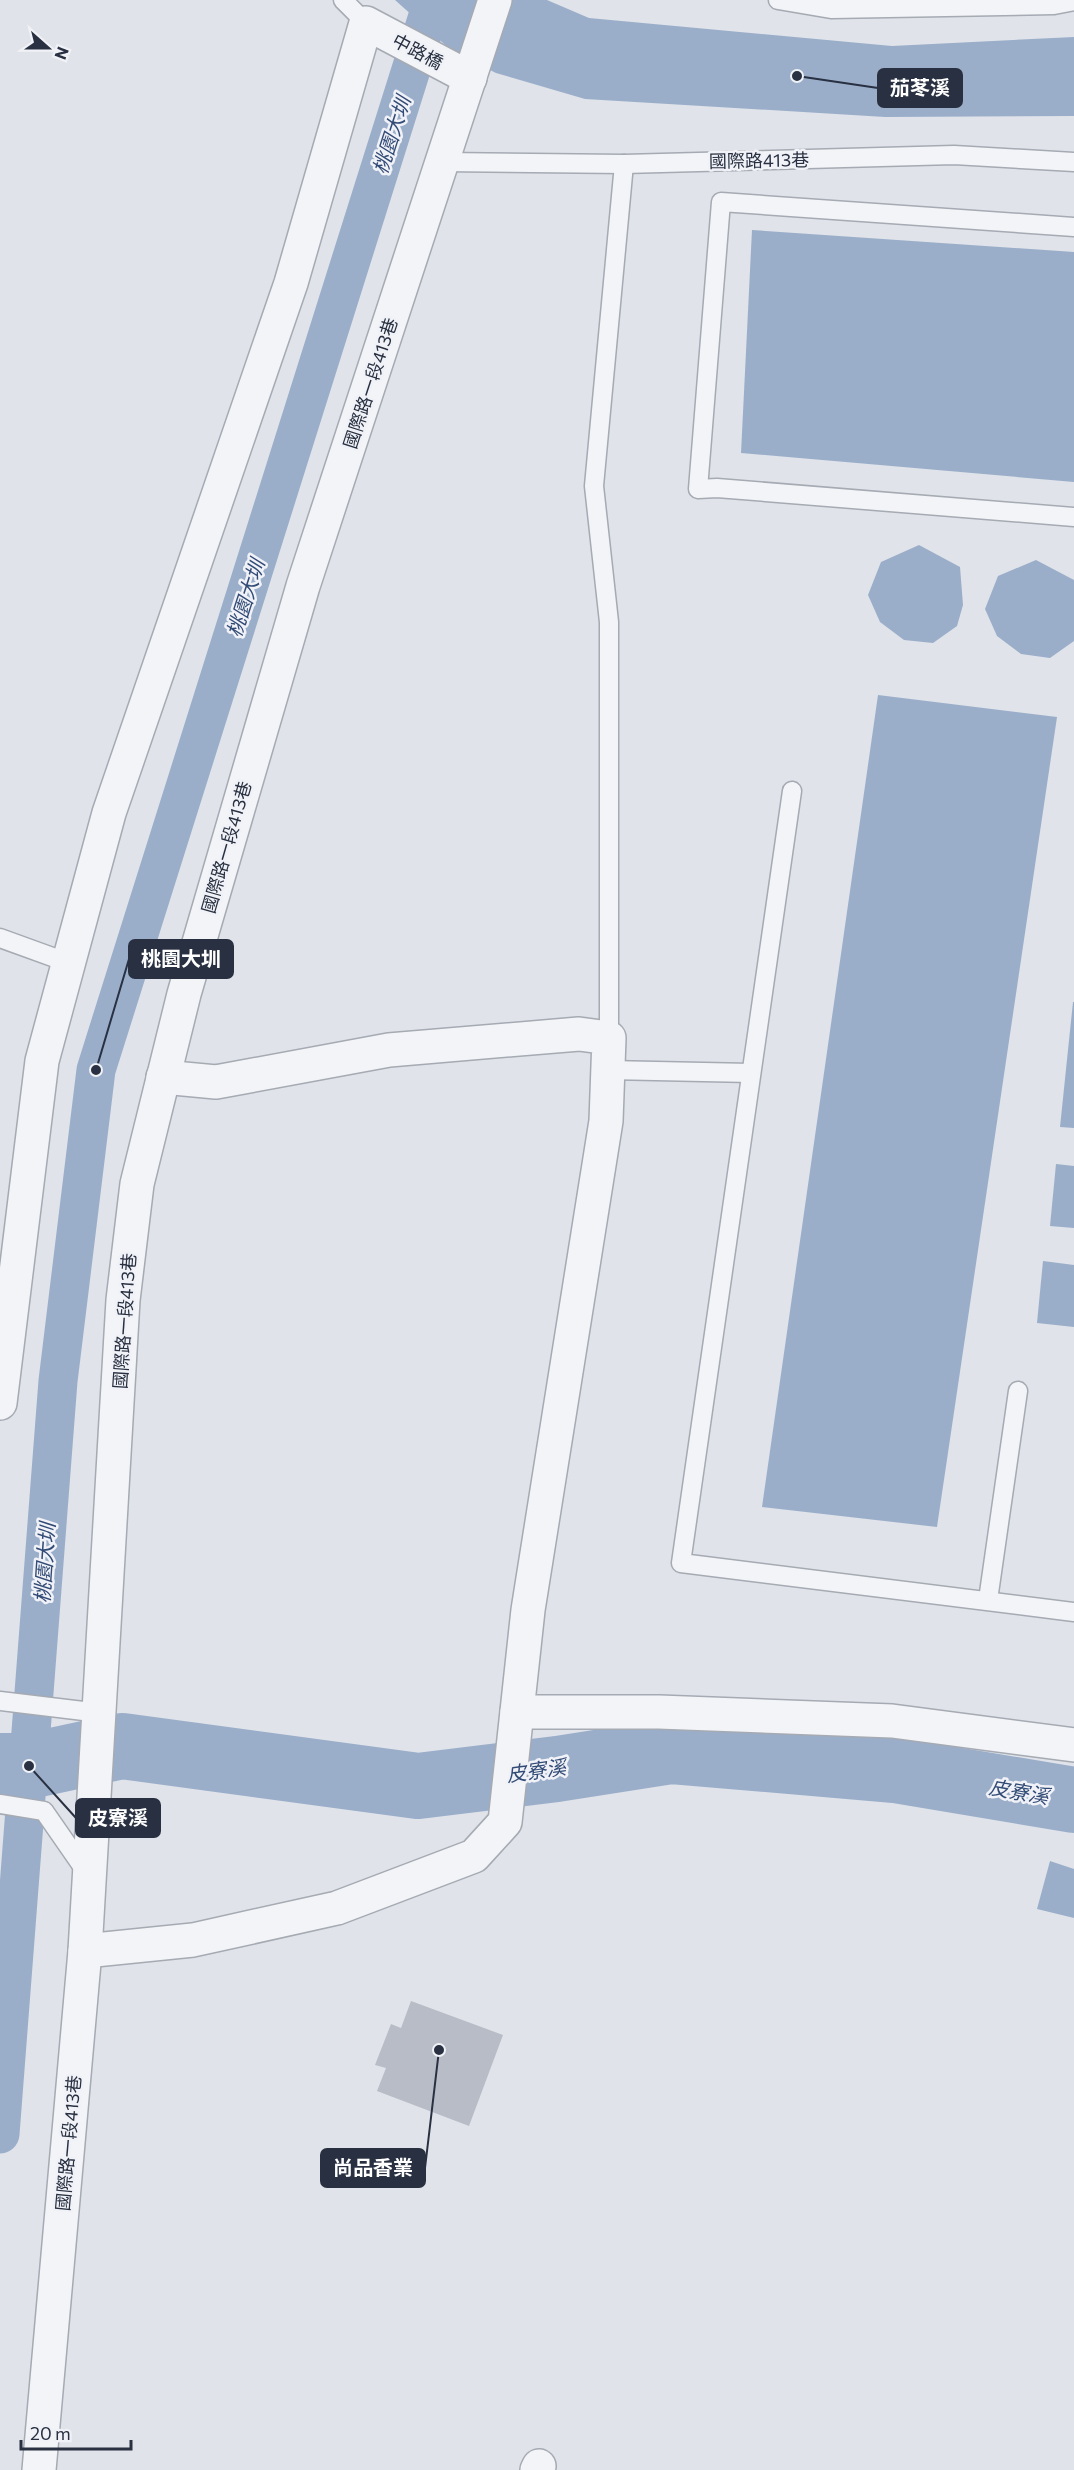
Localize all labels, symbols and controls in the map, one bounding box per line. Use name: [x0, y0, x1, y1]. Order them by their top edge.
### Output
north arrow: [18, 18, 78, 78]
street label: 中路橋: [389, 29, 447, 73]
text: N: [51, 45, 73, 63]
callout: 茄苳溪: [878, 69, 962, 107]
text: 茄苳溪: [890, 75, 950, 99]
water label: 桃園大圳: [367, 90, 416, 177]
street label: 國際路413巷: [709, 148, 809, 172]
street label: 國際路一段413巷: [338, 315, 402, 451]
water label: 桃園大圳: [221, 553, 270, 640]
street label: 國際路一段413巷: [197, 778, 255, 916]
callout: 桃園大圳: [129, 940, 233, 978]
text: 桃園大圳: [141, 946, 221, 970]
street label: 國際路一段413巷: [108, 1252, 140, 1390]
water label: 桃園大圳: [29, 1519, 59, 1604]
water label: 皮寮溪: [505, 1754, 570, 1786]
water label: 皮寮溪: [987, 1774, 1054, 1809]
callout: 皮寮溪: [76, 1799, 160, 1837]
text: 皮寮溪: [88, 1805, 148, 1829]
street label: 國際路一段413巷: [51, 2074, 85, 2212]
callout: 尚品香業: [321, 2149, 425, 2187]
text: 尚品香業: [333, 2155, 413, 2179]
scale bar: [21, 2413, 130, 2451]
text: 20 m: [30, 2422, 71, 2444]

